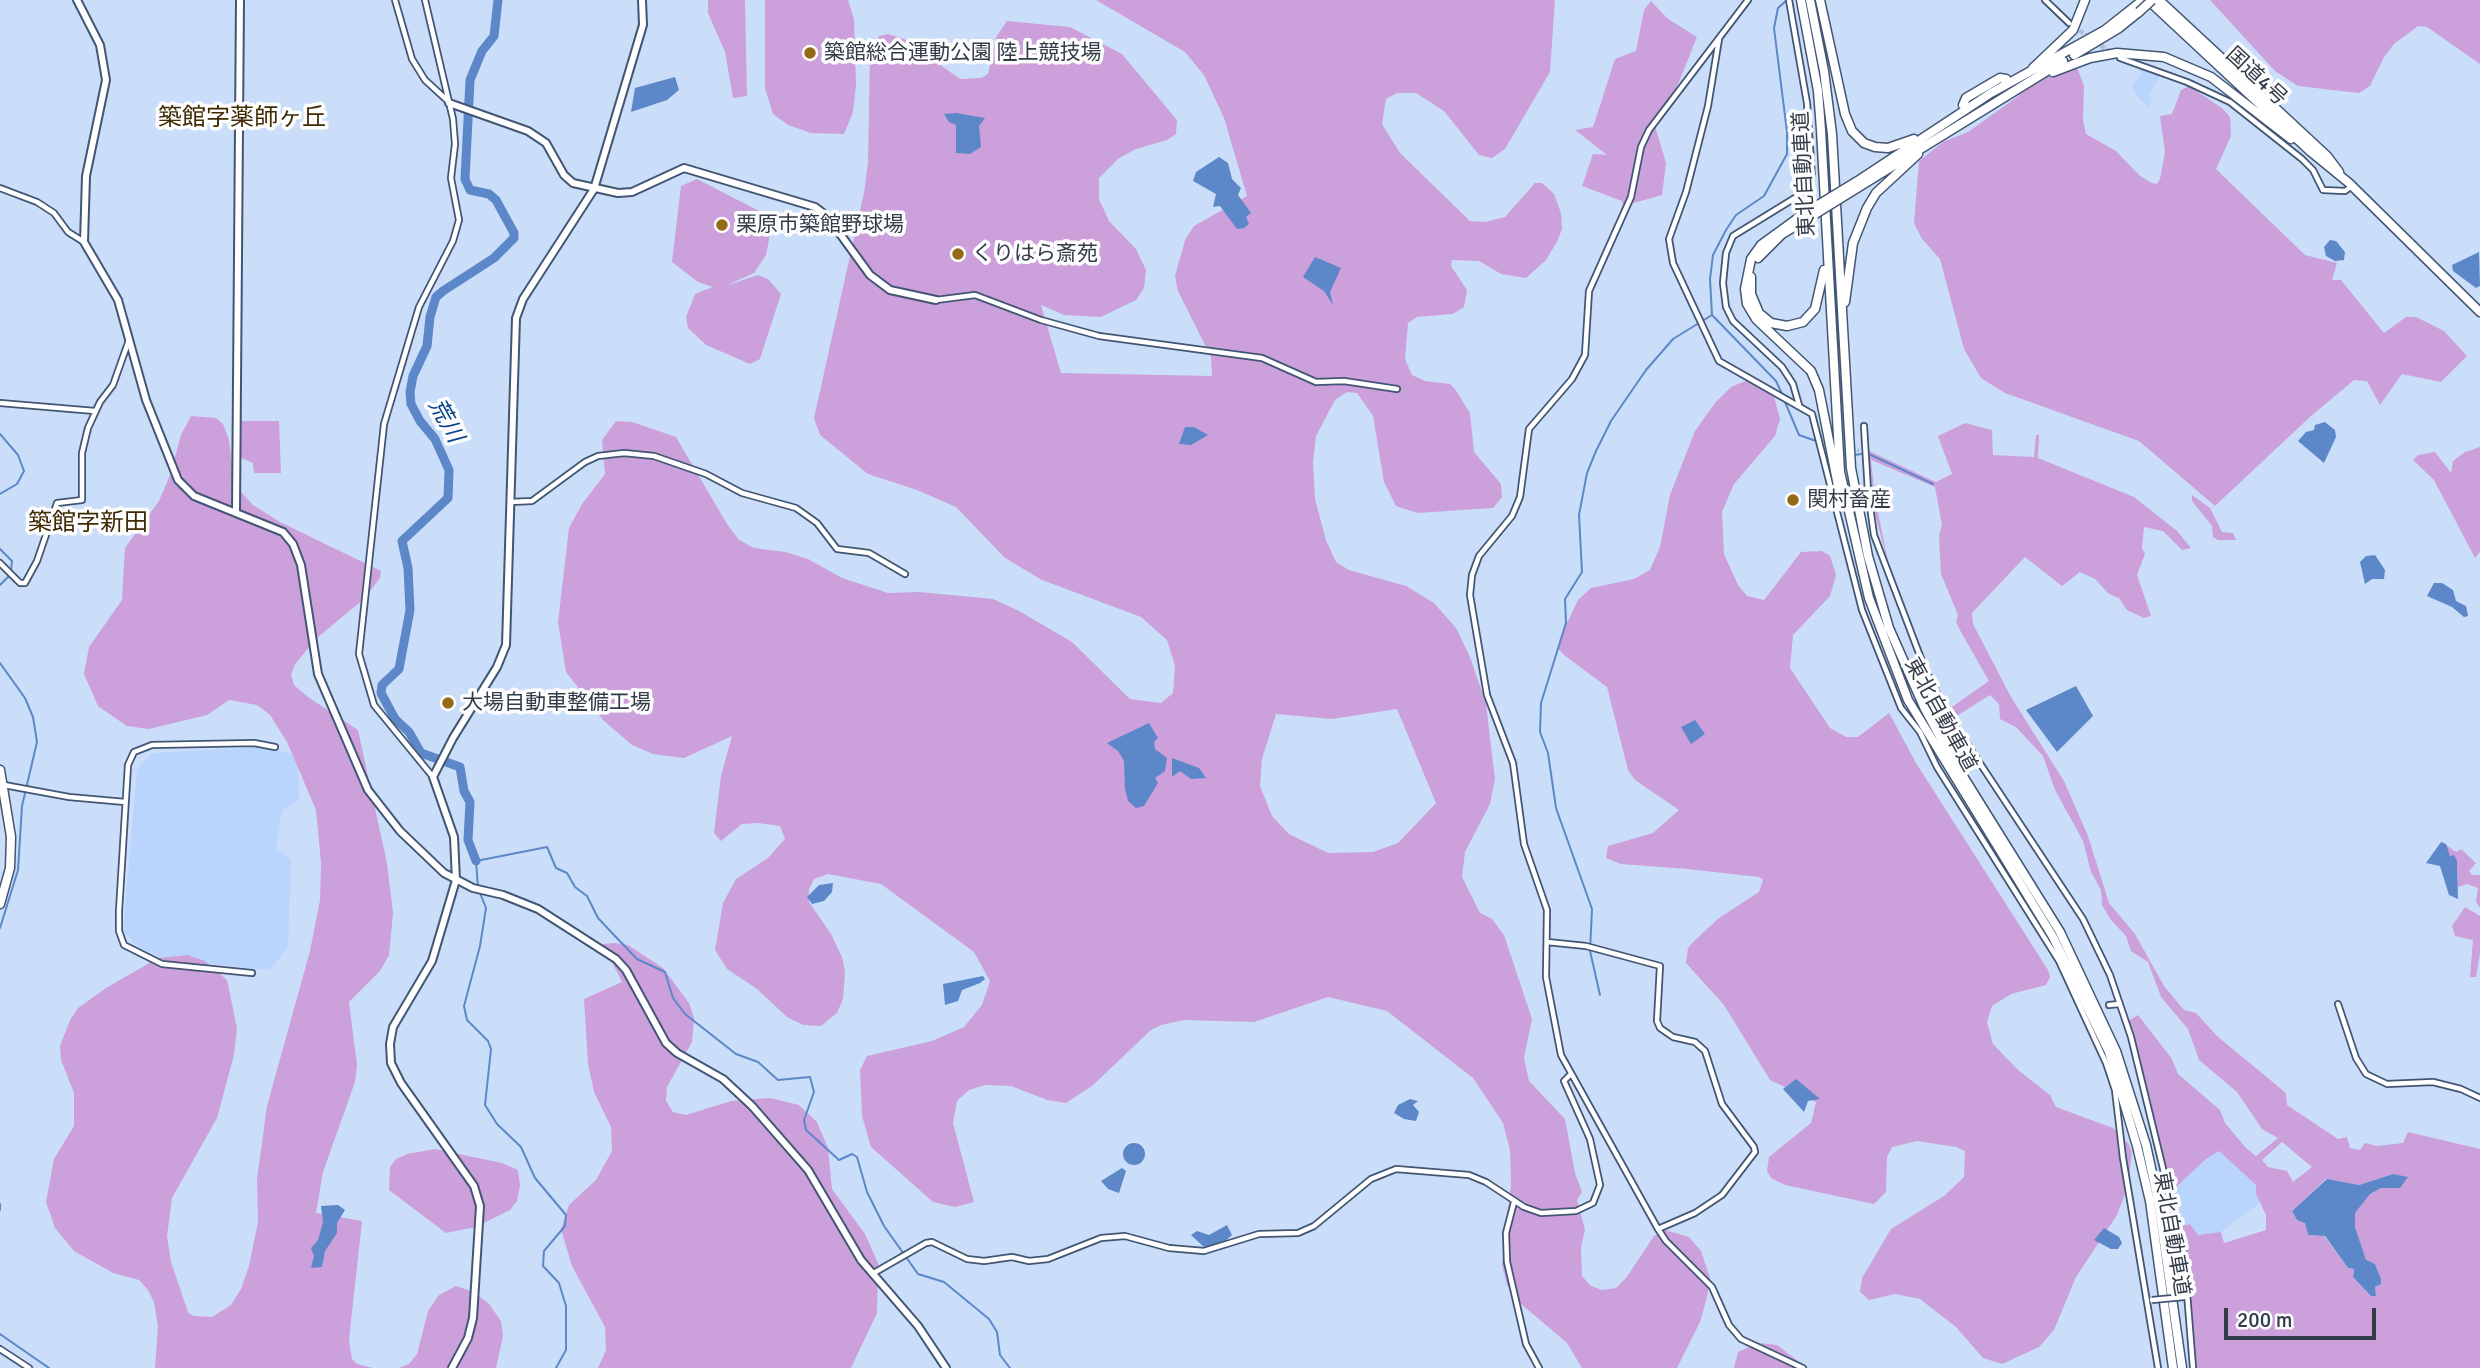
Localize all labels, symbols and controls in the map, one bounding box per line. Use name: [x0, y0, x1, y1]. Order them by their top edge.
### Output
place label: 築館総合運動公園 陸上競技場: [824, 40, 1102, 66]
street label: 国道4号: [2220, 42, 2292, 112]
marker: 築館総合運動公園 陸上競技場: [802, 45, 818, 61]
district label: 築館字薬師ヶ丘: [158, 105, 326, 133]
street label: 東北自動車道: [1789, 110, 1821, 238]
place label: 栗原市築館野球場: [736, 212, 904, 238]
marker: 栗原市築館野球場: [714, 217, 730, 233]
place label: くりはら斎苑: [972, 241, 1098, 267]
marker: くりはら斎苑: [950, 246, 966, 262]
water label: 荒川: [422, 394, 468, 448]
place label: 関村畜産: [1807, 487, 1891, 513]
marker: 関村畜産: [1785, 492, 1801, 508]
district label: 築館字新田: [28, 510, 148, 538]
street label: 東北自動車道: [1898, 654, 1982, 776]
place label: 大場自動車整備工場: [462, 690, 651, 716]
marker: 大場自動車整備工場: [440, 695, 456, 711]
street label: 東北自動車道: [2148, 1170, 2194, 1298]
scale bar: [2228, 1294, 2380, 1338]
text: 200 m: [2237, 1307, 2292, 1333]

